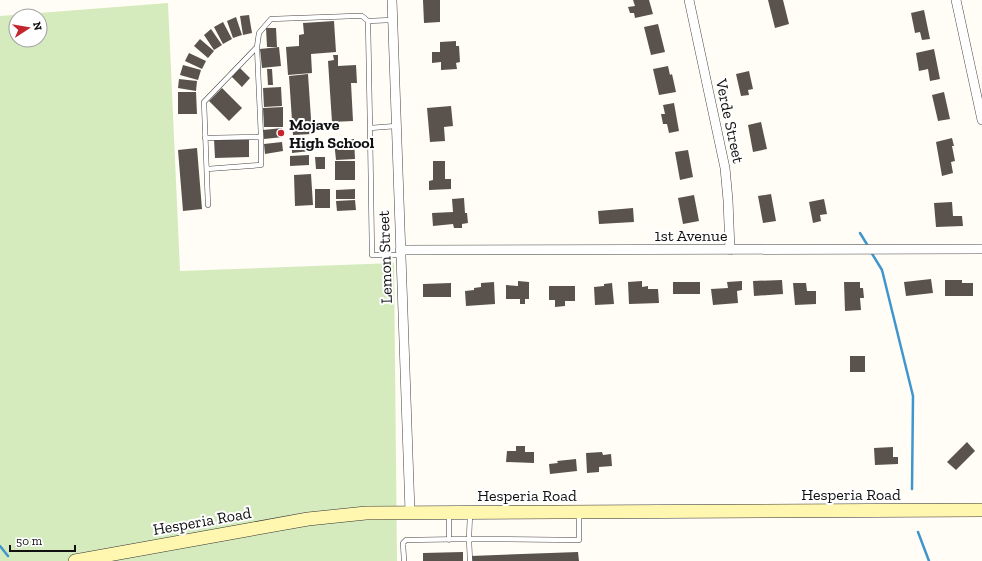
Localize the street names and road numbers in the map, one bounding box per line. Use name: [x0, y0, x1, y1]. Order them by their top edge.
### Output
street label: Verde Street: [712, 76, 748, 165]
street label: Lemon Street: [374, 210, 396, 304]
street label: 1st Avenue: [655, 226, 727, 245]
street label: Hesperia Road: [801, 485, 901, 504]
street label: Hesperia Road: [477, 486, 577, 505]
street label: Hesperia Road: [151, 503, 253, 539]

